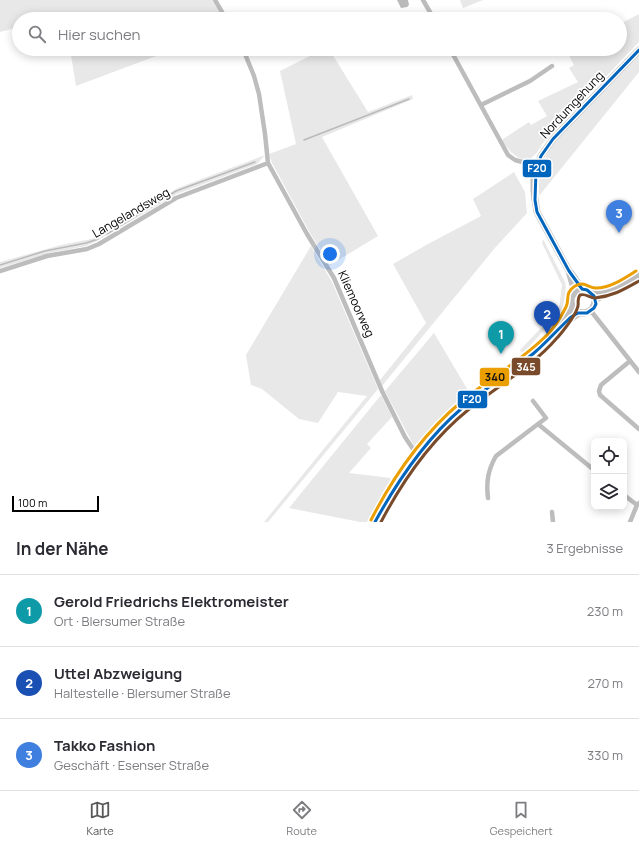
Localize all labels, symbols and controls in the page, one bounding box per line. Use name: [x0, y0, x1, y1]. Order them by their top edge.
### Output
search box: [12, 12, 627, 56]
icon: search: [26, 23, 48, 45]
text: Hier suchen: [58, 24, 140, 45]
street label: Nordumgehung: [536, 67, 607, 142]
line badge: F20: [522, 159, 552, 178]
text: F20: [527, 160, 547, 175]
street label: Langelandsweg: [89, 183, 173, 242]
pin: 3: [606, 200, 632, 233]
your location: [320, 244, 340, 264]
street label: Kliemoorweg: [334, 268, 379, 340]
pin: 2: [534, 301, 560, 334]
pin: 1: [488, 321, 514, 354]
line badge: 345: [511, 357, 541, 376]
text: 345: [516, 359, 536, 374]
line badge: 340: [479, 367, 510, 387]
text: 340: [485, 369, 505, 384]
line badge: F20: [457, 390, 488, 409]
text: F20: [462, 391, 482, 406]
map controls: [591, 438, 627, 510]
button: locate: [591, 438, 627, 474]
button: layers: [591, 474, 627, 510]
scale bar: [12, 494, 99, 513]
text: 100 m: [18, 495, 47, 510]
text: In der Nähe: [16, 537, 109, 560]
text: 3 Ergebnisse: [546, 539, 623, 557]
text: Gerold Friedrichs Elektromeister: [54, 591, 289, 612]
text: 1: [26, 602, 32, 620]
text: 230 m: [587, 602, 623, 620]
text: Ort · Blersumer Straße: [54, 612, 185, 630]
text: Uttel Abzweigung: [54, 663, 182, 684]
text: 2: [25, 674, 33, 692]
text: 270 m: [588, 674, 623, 692]
text: Haltestelle · Blersumer Straße: [54, 684, 231, 702]
text: Takko Fashion: [54, 735, 156, 756]
text: 3: [25, 746, 33, 764]
text: 330 m: [587, 746, 623, 764]
text: Geschäft · Esenser Straße: [54, 756, 209, 774]
tab: Karte: [86, 799, 114, 838]
tab: Route: [286, 799, 317, 838]
tab: Gespeichert: [490, 799, 553, 838]

